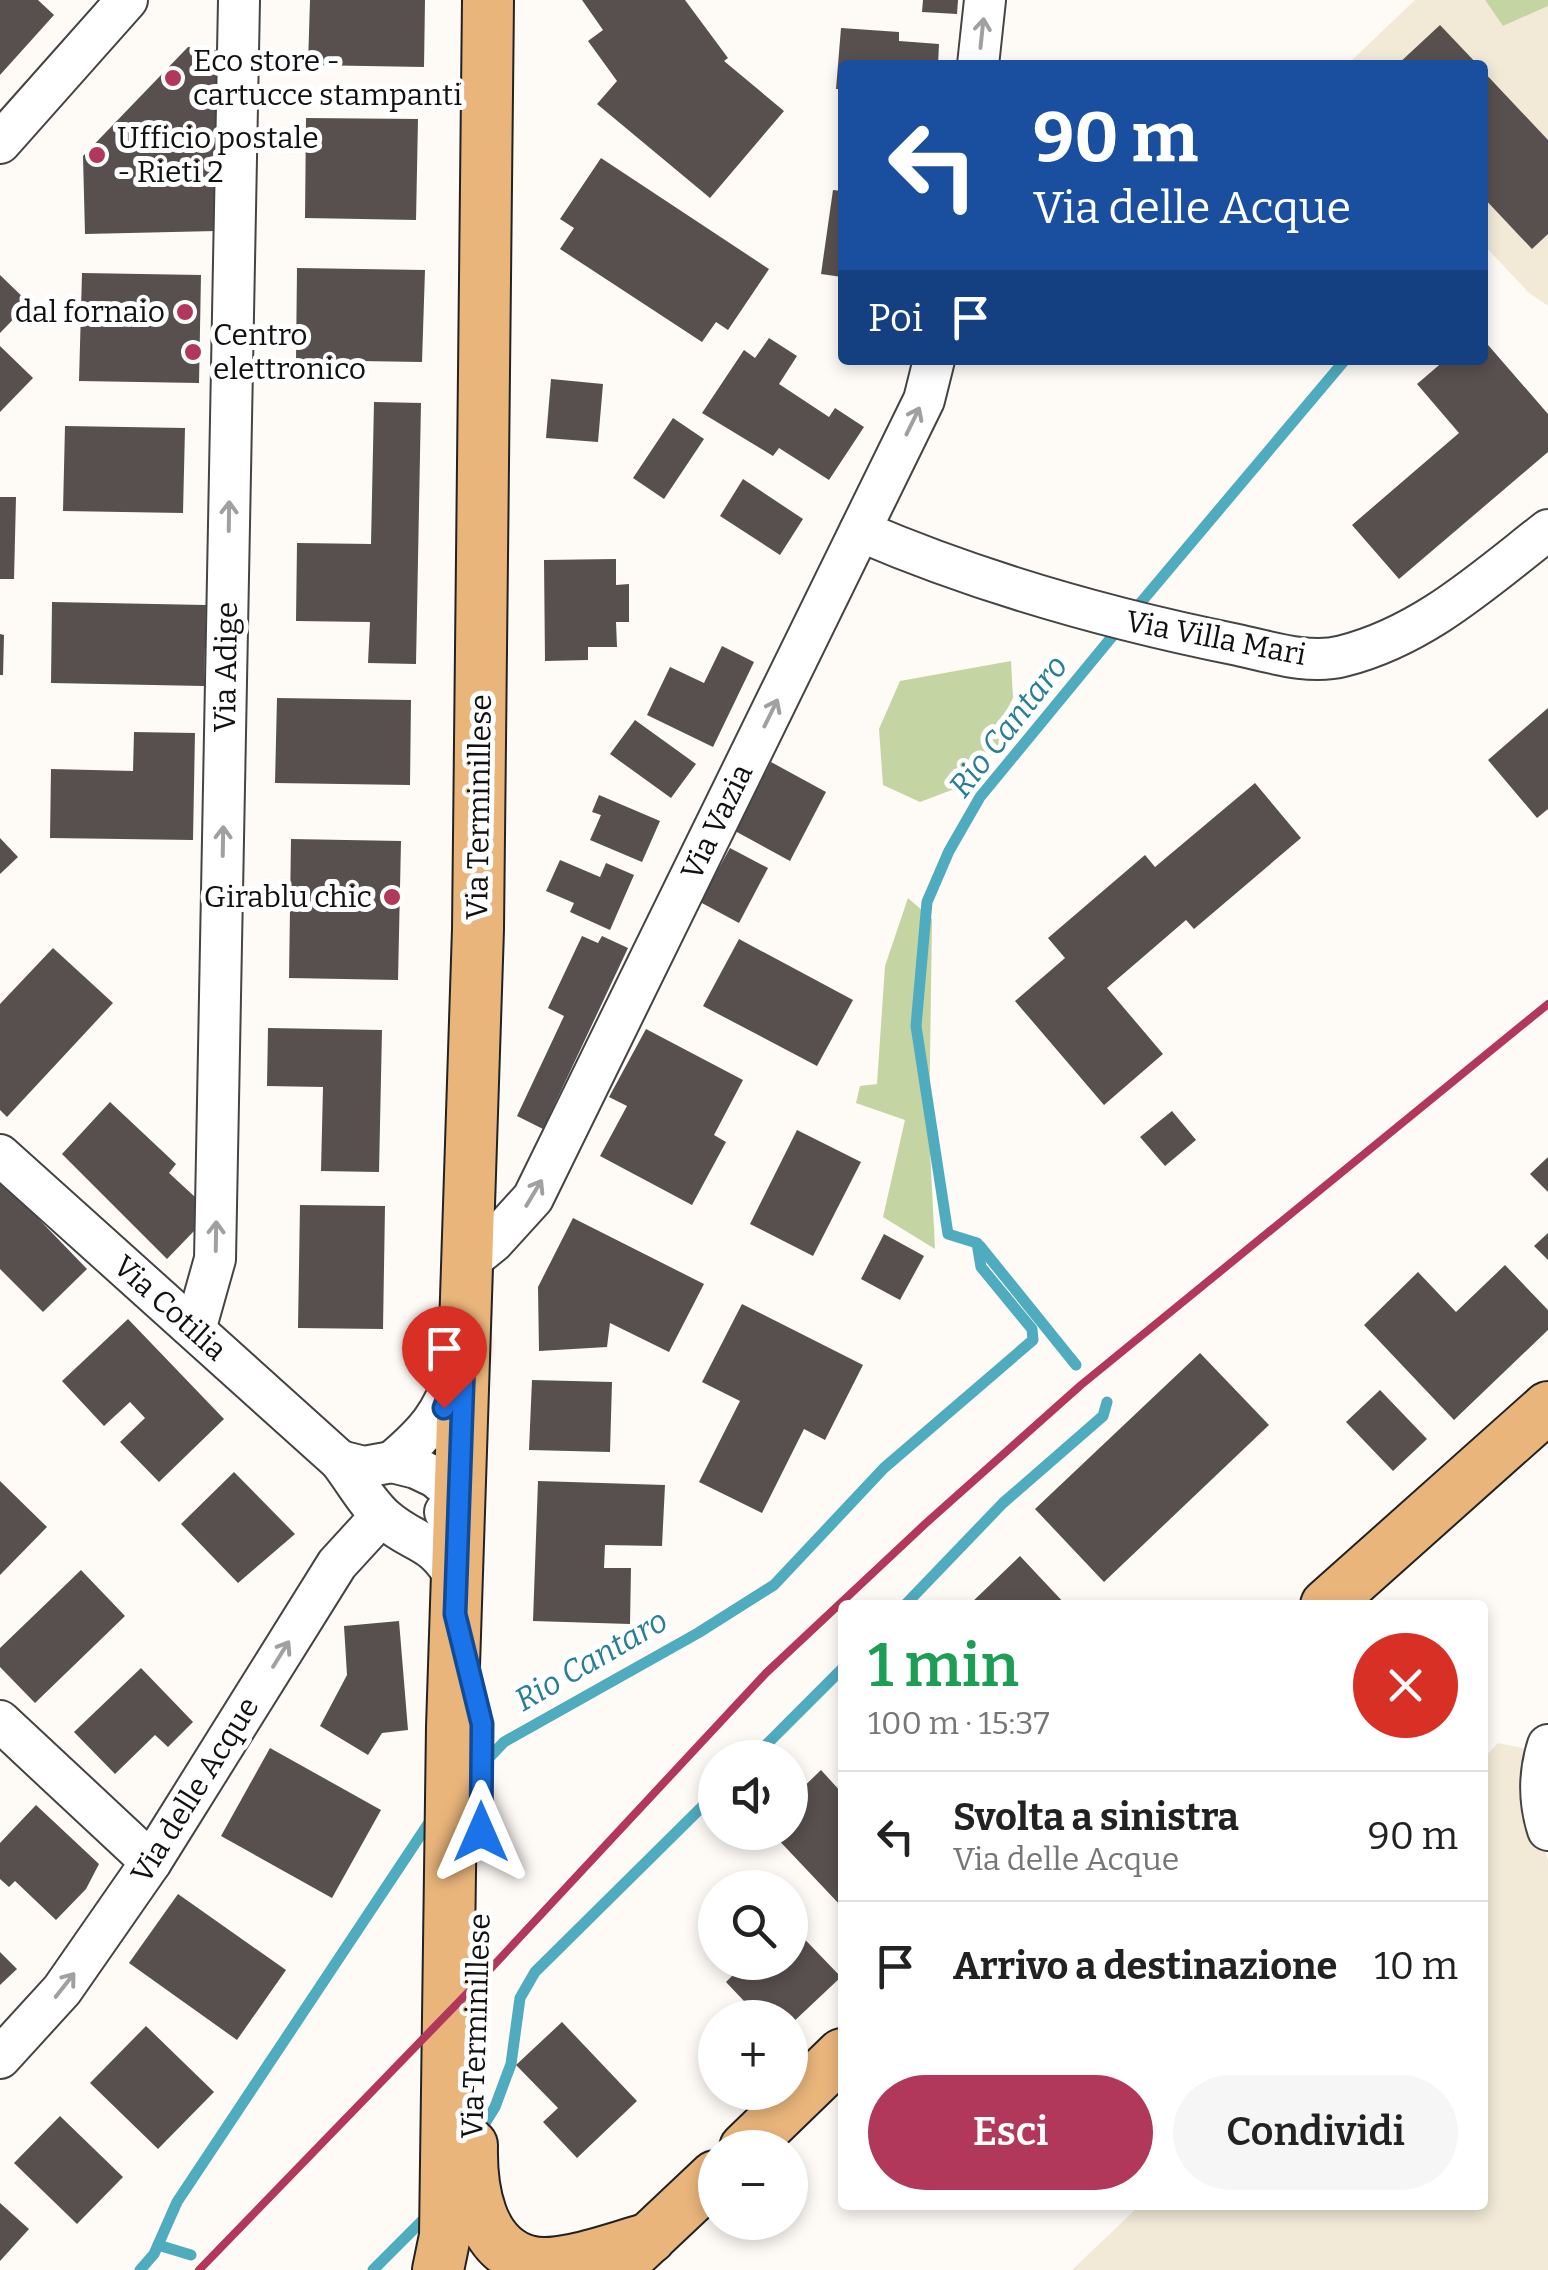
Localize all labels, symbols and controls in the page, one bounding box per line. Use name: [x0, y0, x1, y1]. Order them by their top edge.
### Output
one-way arrow: [972, 17, 991, 49]
place label: Eco store - cartucce stampanti: [193, 43, 462, 113]
marker: Eco store - cartucce stampanti: [162, 67, 184, 89]
text: 90 m: [1033, 96, 1198, 180]
icon: left: [868, 100, 998, 230]
place label: Ufficio postale - Rieti 2: [117, 120, 319, 190]
marker: Ufficio postale - Rieti 2: [86, 144, 108, 166]
text: Via delle Acque: [1033, 181, 1351, 235]
icon: arrive: [943, 290, 998, 345]
place label: dal fornaio: [15, 294, 165, 330]
text: Poi: [868, 295, 923, 341]
marker: dal fornaio: [174, 301, 196, 323]
place label: Centro elettronico: [213, 317, 366, 387]
marker: Centro elettronico: [182, 341, 204, 363]
one-way arrow: [905, 407, 924, 437]
one-way arrow: [220, 500, 239, 532]
street label: Via Adige: [207, 601, 245, 733]
street label: Via Villa Mari: [1123, 603, 1309, 673]
water label: Rio Cantaro: [941, 647, 1075, 805]
street label: Via Terminillese: [459, 694, 499, 920]
one-way arrow: [762, 699, 781, 729]
street label: Via Vazia: [674, 758, 760, 886]
one-way arrow: [214, 825, 233, 857]
place label: Girablu chic: [204, 879, 372, 915]
marker: Girablu chic: [381, 886, 403, 908]
one-way arrow: [524, 1179, 544, 1208]
one-way arrow: [206, 1220, 225, 1252]
street label: Via Cotilia: [106, 1248, 234, 1368]
pin: [402, 1306, 487, 1409]
icon: arrive: [417, 1321, 472, 1376]
water label: Rio Cantaro: [508, 1601, 674, 1719]
text: 1 min: [868, 1630, 1019, 1702]
button: close: [1353, 1633, 1458, 1738]
one-way arrow: [271, 1641, 291, 1669]
street label: Via delle Acque: [124, 1691, 266, 1889]
text: 100 m · 15:37: [868, 1704, 1050, 1742]
map controls: [698, 1740, 808, 2240]
button: sound: [698, 1740, 808, 1850]
position arrow: [429, 1780, 533, 1884]
text: Svolta a sinistra: [953, 1794, 1239, 1840]
icon: left: [868, 1809, 923, 1864]
text: 90 m: [1368, 1813, 1458, 1859]
text: Via delle Acque: [953, 1840, 1179, 1878]
button: search: [698, 1870, 808, 1980]
street label: Via Terminillese: [454, 1913, 498, 2139]
icon: arrive: [868, 1939, 923, 1994]
text: Arrivo a destinazione: [953, 1943, 1337, 1989]
text: 10 m: [1374, 1943, 1458, 1989]
one-way arrow: [53, 1972, 75, 1998]
button: +: [698, 2000, 808, 2110]
button: Esci: [868, 2075, 1153, 2190]
button: Condividi: [1173, 2075, 1458, 2190]
button: −: [698, 2130, 808, 2240]

